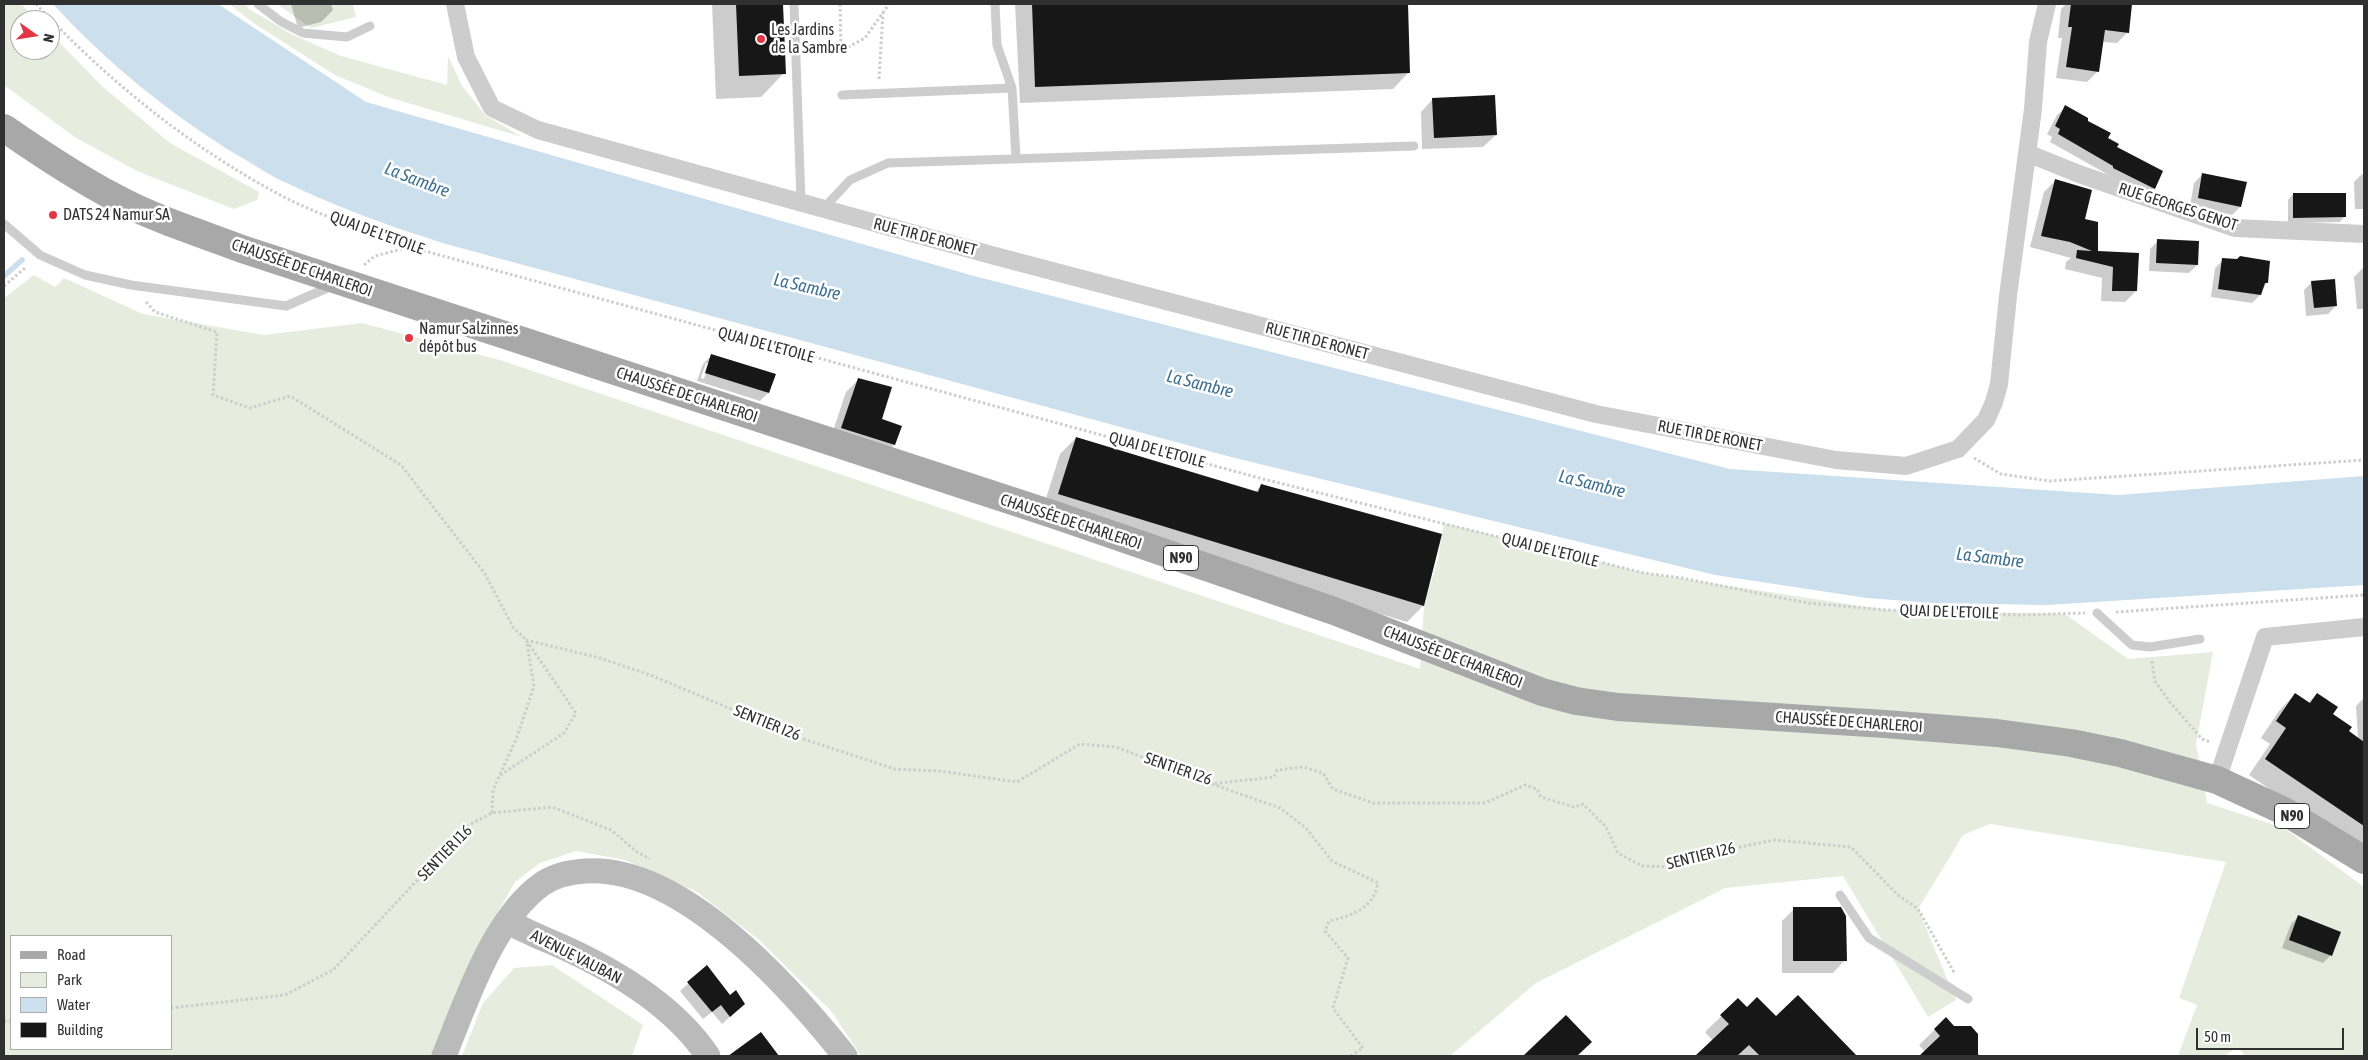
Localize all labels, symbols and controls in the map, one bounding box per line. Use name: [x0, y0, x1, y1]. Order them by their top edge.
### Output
north arrow: [10, 10, 60, 60]
place label: Les Jardins de la Sambre: [771, 20, 847, 58]
text: N: [40, 32, 57, 44]
marker: Les Jardins de la Sambre: [755, 33, 767, 45]
water label: La Sambre: [381, 158, 453, 202]
street label: RUE GEORGES GENOT: [2116, 179, 2240, 235]
place label: DATS 24 Namur SA: [63, 205, 170, 225]
street label: QUAI DE L'ETOILE: [327, 207, 427, 259]
marker: DATS 24 Namur SA: [47, 209, 59, 221]
street label: RUE TIR DE RONET: [871, 214, 979, 260]
street label: CHAUSSÉE DE CHARLEROI: [229, 235, 375, 301]
water label: La Sambre: [771, 269, 843, 305]
street label: RUE TIR DE RONET: [1263, 318, 1371, 364]
place label: Namur Salzinnes dépôt bus: [419, 319, 518, 357]
street label: QUAI DE L'ETOILE: [716, 323, 816, 367]
marker: Namur Salzinnes dépôt bus: [403, 332, 415, 344]
street label: CHAUSSÉE DE CHARLEROI: [614, 363, 760, 427]
water label: La Sambre: [1164, 365, 1236, 403]
street label: RUE TIR DE RONET: [1656, 416, 1764, 456]
street label: QUAI DE L'ETOILE: [1107, 428, 1207, 472]
water label: La Sambre: [1556, 465, 1628, 503]
street label: CHAUSSÉE DE CHARLEROI: [998, 490, 1144, 554]
street label: QUAI DE L'ETOILE: [1500, 529, 1600, 571]
water label: La Sambre: [1955, 543, 2025, 573]
road number: N90: [1164, 546, 1198, 570]
street label: QUAI DE L'ETOILE: [1899, 601, 1999, 623]
street label: CHAUSSÉE DE CHARLEROI: [1381, 622, 1525, 692]
street label: SENTIER I26: [731, 701, 803, 745]
street label: CHAUSSÉE DE CHARLEROI: [1775, 707, 1923, 737]
street label: SENTIER I26: [1142, 748, 1214, 790]
road number: N90: [2274, 804, 2310, 828]
street label: SENTIER I16: [414, 821, 476, 885]
street label: SENTIER I26: [1665, 838, 1737, 874]
street label: AVENUE VAUBAN: [527, 926, 625, 988]
legend: [10, 935, 172, 1050]
text: Road: [57, 946, 86, 963]
text: Park: [57, 971, 82, 988]
text: Water: [57, 996, 90, 1013]
scale bar: [2198, 1018, 2346, 1050]
text: Building: [57, 1021, 103, 1038]
text: 50 m: [2204, 1028, 2231, 1045]

